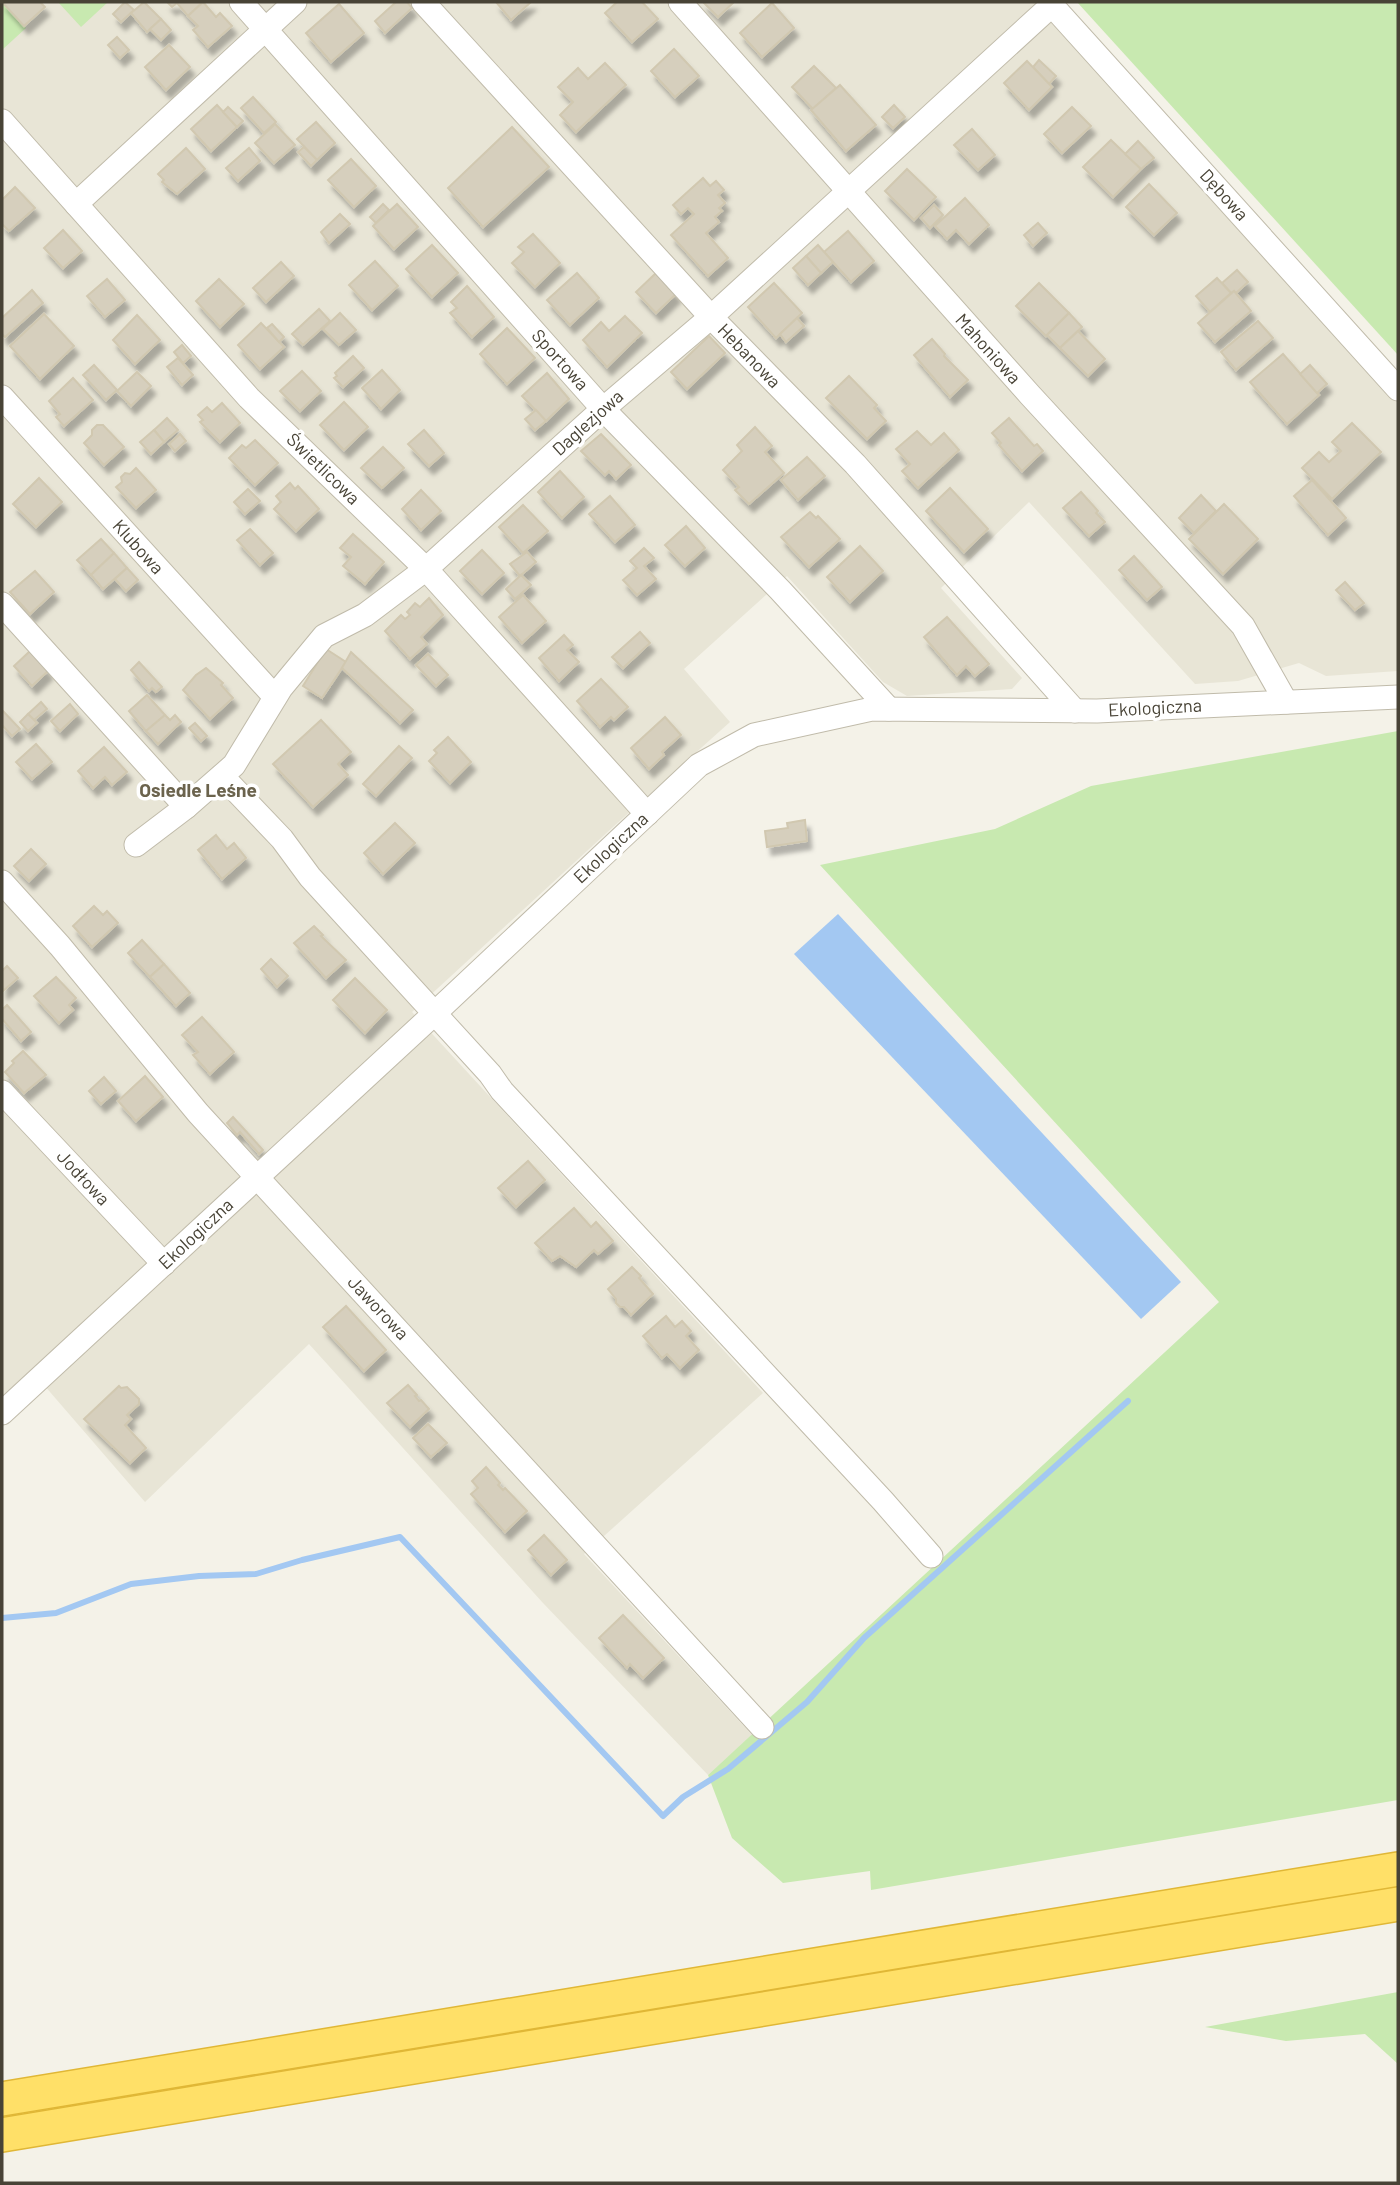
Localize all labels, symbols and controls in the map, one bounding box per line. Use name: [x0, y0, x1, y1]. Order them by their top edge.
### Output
street label: Dębowa: [1196, 164, 1254, 225]
street label: Mahoniowa: [951, 309, 1026, 388]
street label: Hebanowa: [714, 318, 786, 392]
street label: Sportowa: [528, 324, 594, 394]
street label: Daglezjowa: [547, 385, 627, 460]
street label: Świetlicowa: [282, 428, 365, 509]
street label: Klubowa: [109, 514, 169, 578]
street label: Ekologiczna: [1107, 694, 1202, 720]
district label: Osiedle Leśne: [139, 778, 257, 801]
street label: Ekologiczna: [568, 807, 652, 887]
street label: Jodłowa: [53, 1145, 115, 1210]
street label: Ekologiczna: [153, 1193, 237, 1273]
street label: Jaworowa: [343, 1271, 414, 1344]

